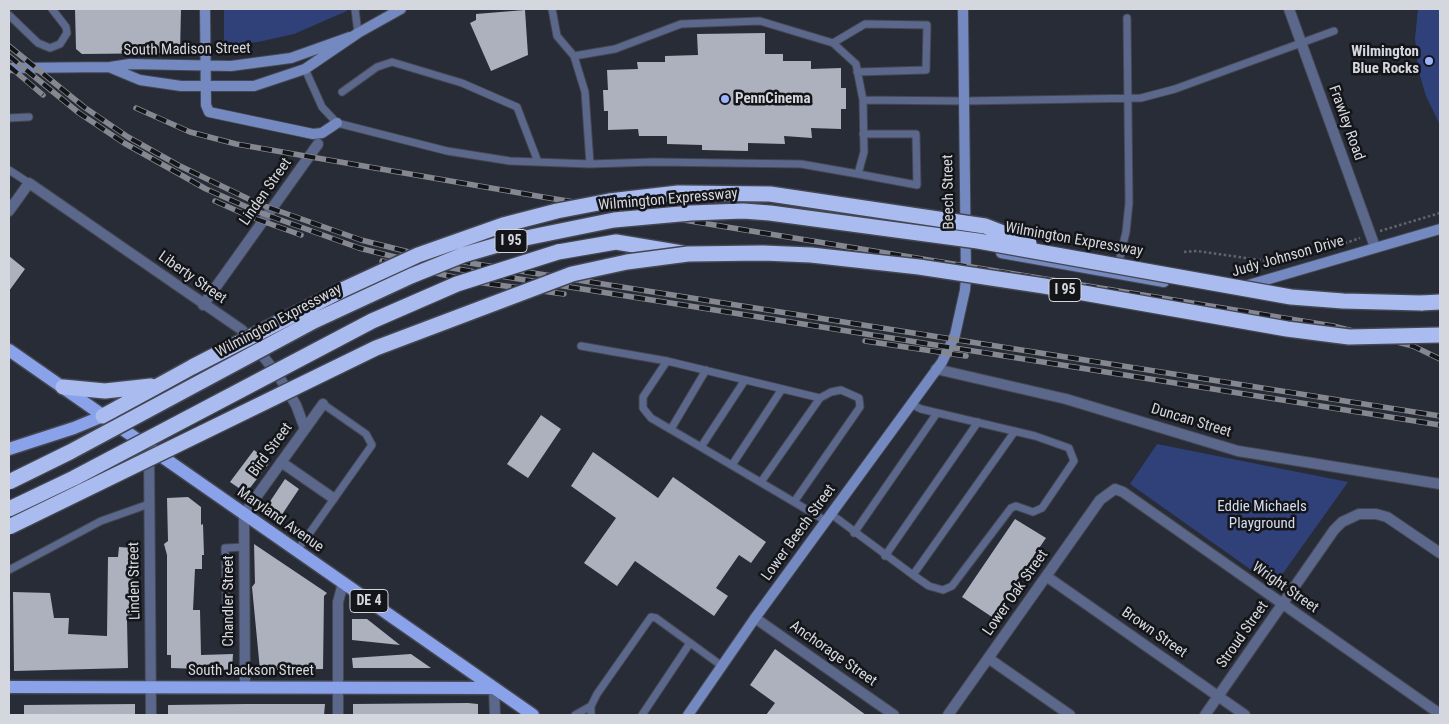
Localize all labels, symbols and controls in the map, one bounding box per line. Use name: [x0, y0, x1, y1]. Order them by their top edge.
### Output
street label: South Madison Street: [123, 40, 251, 60]
place label: Wilmington Blue Rocks: [1351, 43, 1419, 78]
marker: Wilmington Blue Rocks: [1423, 55, 1435, 67]
street label: Frawley Road: [1324, 83, 1368, 163]
place label: PennCinema: [735, 90, 810, 108]
marker: PennCinema: [719, 93, 731, 105]
street label: Beech Street: [939, 154, 959, 230]
street label: Linden Street: [236, 155, 296, 229]
street label: Wilmington Expressway: [598, 185, 738, 215]
street label: Wilmington Expressway: [1004, 219, 1144, 261]
road number: I 95: [495, 230, 527, 252]
street label: Judy Johnson Drive: [1230, 232, 1346, 282]
street label: Liberty Street: [154, 248, 230, 308]
road number: I 95: [1049, 278, 1081, 302]
street label: Wilmington Expressway: [213, 280, 345, 362]
street label: Duncan Street: [1149, 400, 1233, 442]
street label: Bird Street: [245, 420, 297, 480]
street label: Lower Beech Street: [758, 481, 840, 585]
street label: Maryland Avenue: [233, 484, 327, 556]
park label: Eddie Michaels Playground: [1217, 498, 1307, 533]
street label: Linden Street: [125, 542, 145, 620]
street label: Lower Oak Street: [980, 546, 1052, 640]
street label: Chandler Street: [220, 555, 238, 647]
street label: Wright Street: [1248, 559, 1322, 617]
road number: DE 4: [350, 590, 388, 612]
street label: Stroud Street: [1213, 598, 1273, 672]
street label: Brown Street: [1118, 604, 1190, 662]
street label: Anchorage Street: [786, 617, 880, 691]
street label: South Jackson Street: [188, 662, 314, 680]

